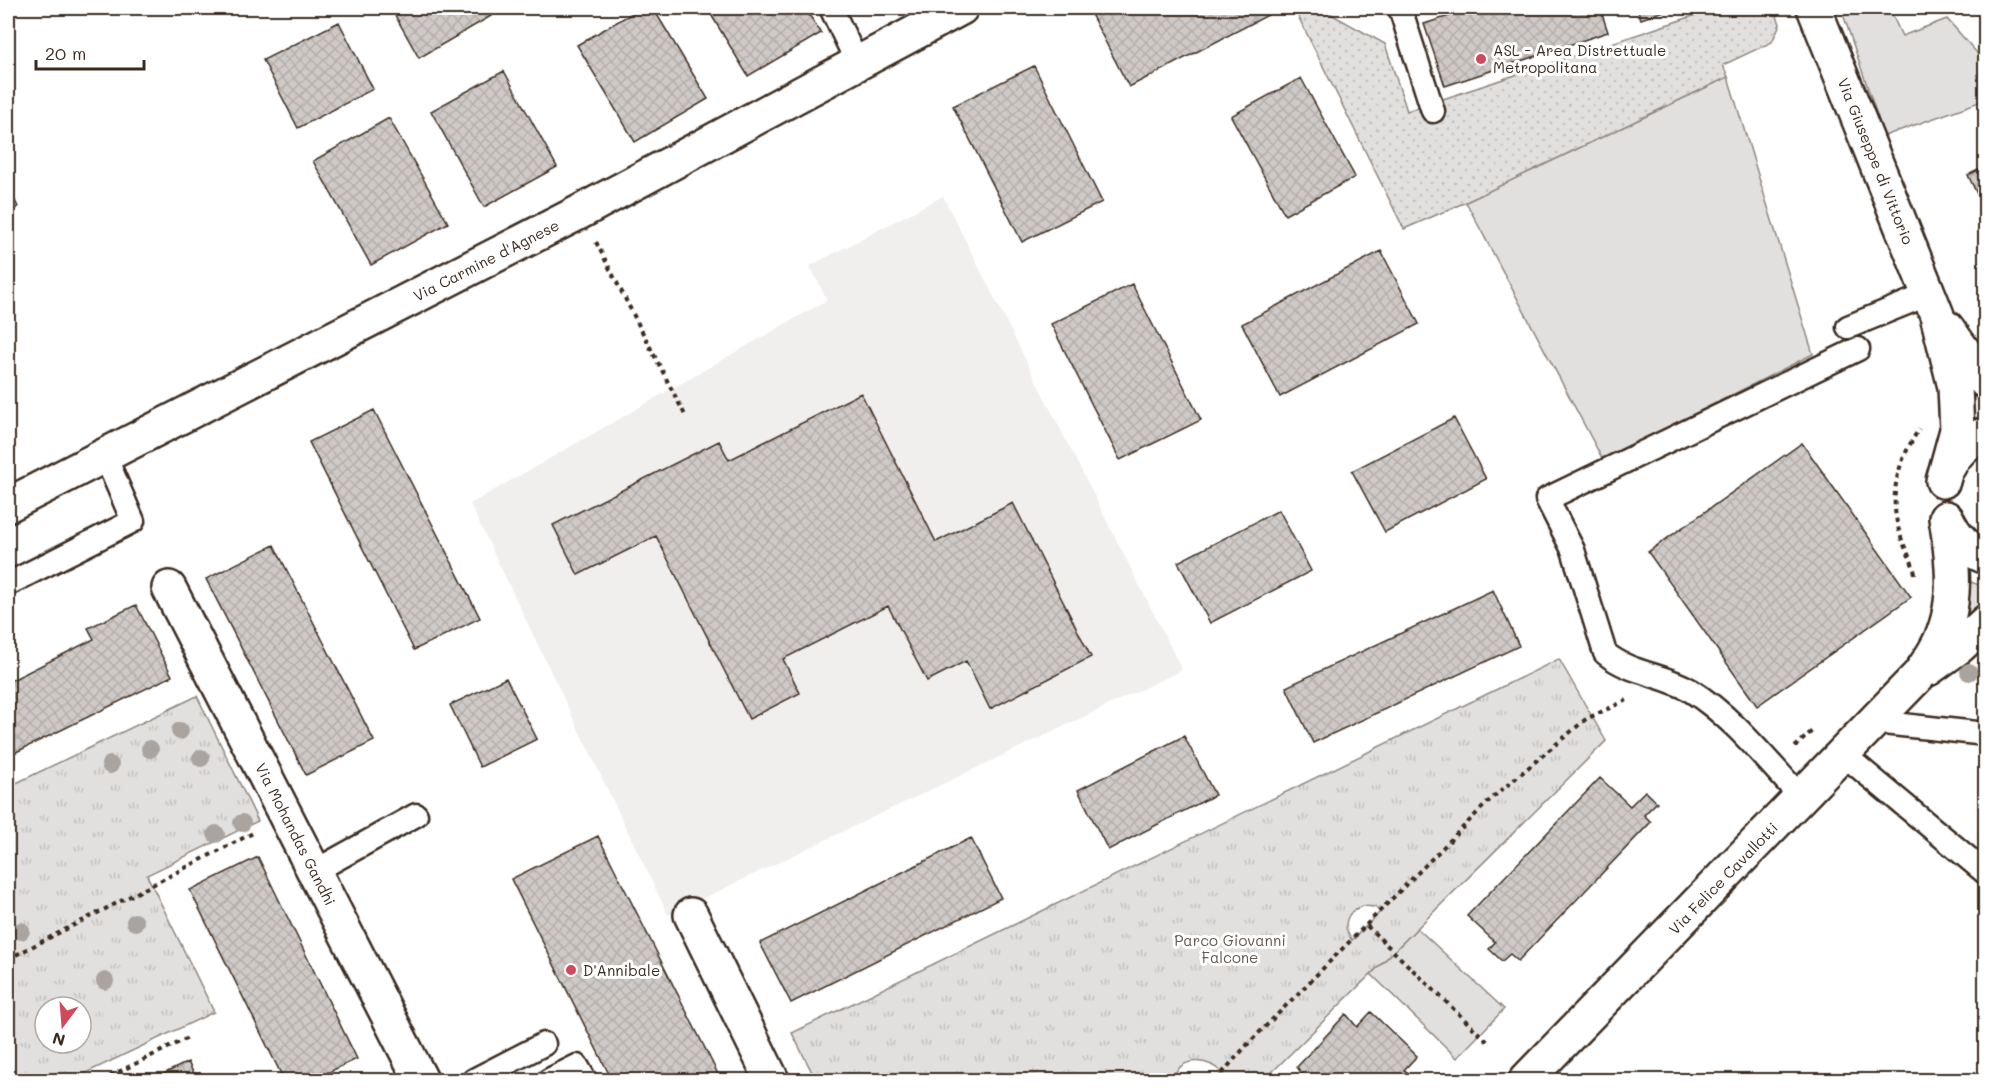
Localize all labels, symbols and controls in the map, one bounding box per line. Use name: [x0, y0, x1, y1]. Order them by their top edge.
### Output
scale bar: [36, 33, 144, 71]
place label: ASL - Area Distrettuale Metropolitana: [1493, 40, 1666, 77]
text: 20 m: [45, 41, 86, 65]
marker: ASL - Area Distrettuale Metropolitana: [1474, 52, 1488, 66]
street label: Via Giuseppe di Vittorio: [1833, 75, 1919, 247]
street label: Via Carmine d'Agnese: [410, 215, 562, 305]
street label: Via Mohandas Gandhi: [251, 759, 341, 909]
street label: Via Felice Cavallotti: [1664, 818, 1782, 938]
park label: Parco Giovanni Falcone: [1174, 930, 1286, 967]
place label: D'Annibale: [583, 960, 660, 980]
marker: D'Annibale: [564, 963, 578, 977]
north arrow: [33, 995, 93, 1055]
text: N: [50, 1028, 67, 1052]

